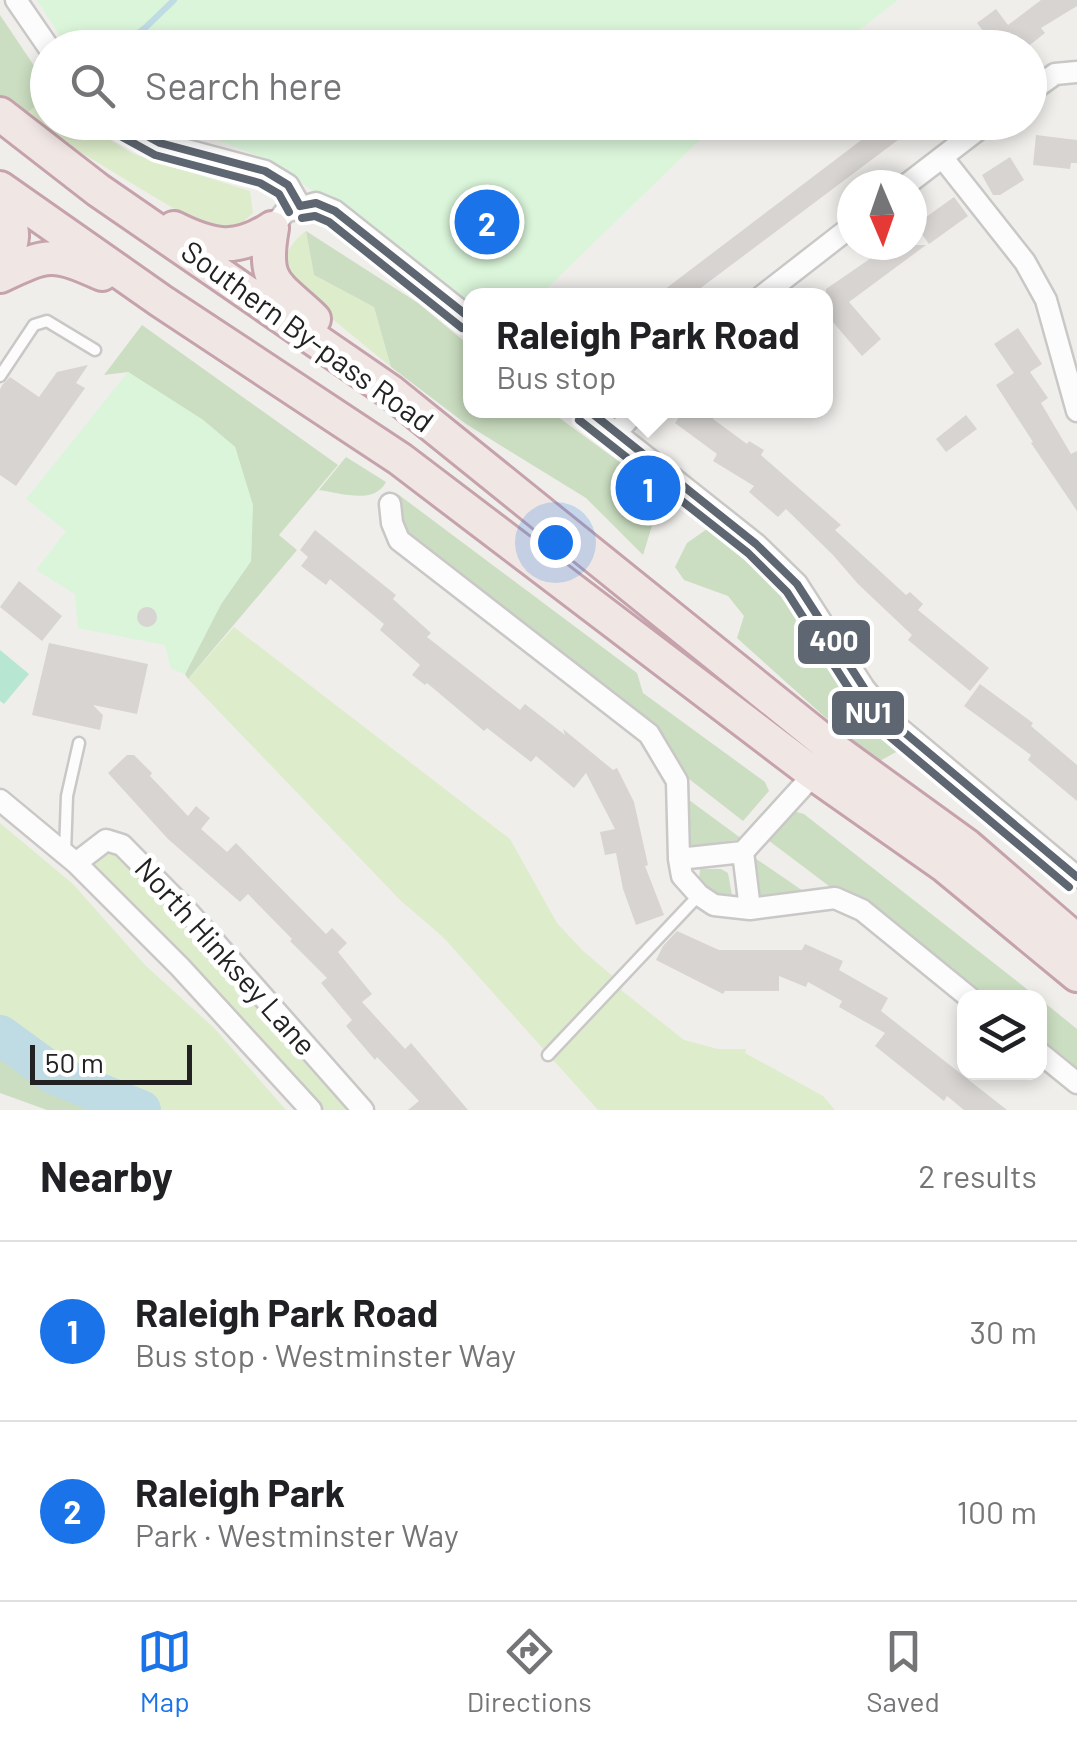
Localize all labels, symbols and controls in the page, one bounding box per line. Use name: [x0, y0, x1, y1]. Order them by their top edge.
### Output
search box: [30, 30, 1047, 140]
icon: search: [65, 58, 120, 113]
text: Search here: [145, 62, 343, 108]
north arrow: [837, 170, 927, 260]
pin: 2: [454, 184, 520, 260]
street label: Southern By-pass Road: [175, 232, 441, 439]
popup: [463, 288, 833, 418]
text: Raleigh Park Road: [496, 311, 800, 357]
text: Bus stop: [496, 357, 617, 395]
pin: 1: [616, 450, 680, 526]
your location: [530, 517, 581, 568]
line badge: 400: [796, 618, 872, 666]
text: 400: [810, 623, 858, 657]
line badge: NU1: [830, 689, 906, 737]
text: NU1: [845, 695, 891, 729]
street label: North Hinksey Lane: [128, 849, 325, 1062]
map controls: [957, 990, 1047, 1080]
button: layers: [957, 990, 1047, 1080]
scale bar: [30, 1040, 192, 1084]
text: 50 m: [45, 1045, 104, 1079]
text: Nearby: [40, 1150, 173, 1200]
text: 2 results: [918, 1156, 1037, 1194]
text: Raleigh Park Road: [135, 1289, 438, 1335]
text: 1: [67, 1312, 78, 1350]
text: 30 m: [970, 1312, 1037, 1350]
text: Bus stop · Westminster Way: [135, 1335, 516, 1373]
text: Raleigh Park: [135, 1469, 345, 1515]
text: 2: [64, 1492, 81, 1530]
text: 100 m: [957, 1492, 1037, 1530]
text: Park · Westminster Way: [135, 1515, 459, 1553]
tab: Map: [137, 1624, 192, 1718]
tab: Directions: [467, 1624, 592, 1718]
tab: Saved: [866, 1624, 940, 1718]

